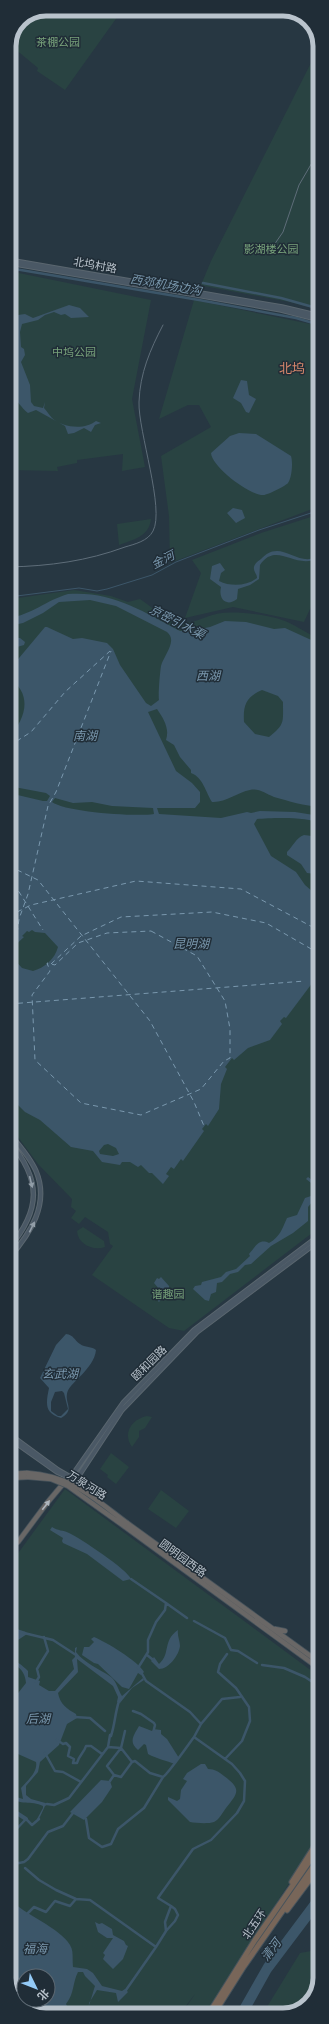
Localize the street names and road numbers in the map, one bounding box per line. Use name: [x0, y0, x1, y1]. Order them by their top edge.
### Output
street label: 北坞村路: [72, 253, 118, 277]
street label: 颐和园路: [128, 1342, 170, 1384]
street label: 万泉河路: [64, 1467, 110, 1503]
street label: 圆明园西路: [156, 1535, 210, 1581]
street label: 北五环: [238, 1906, 270, 1942]

